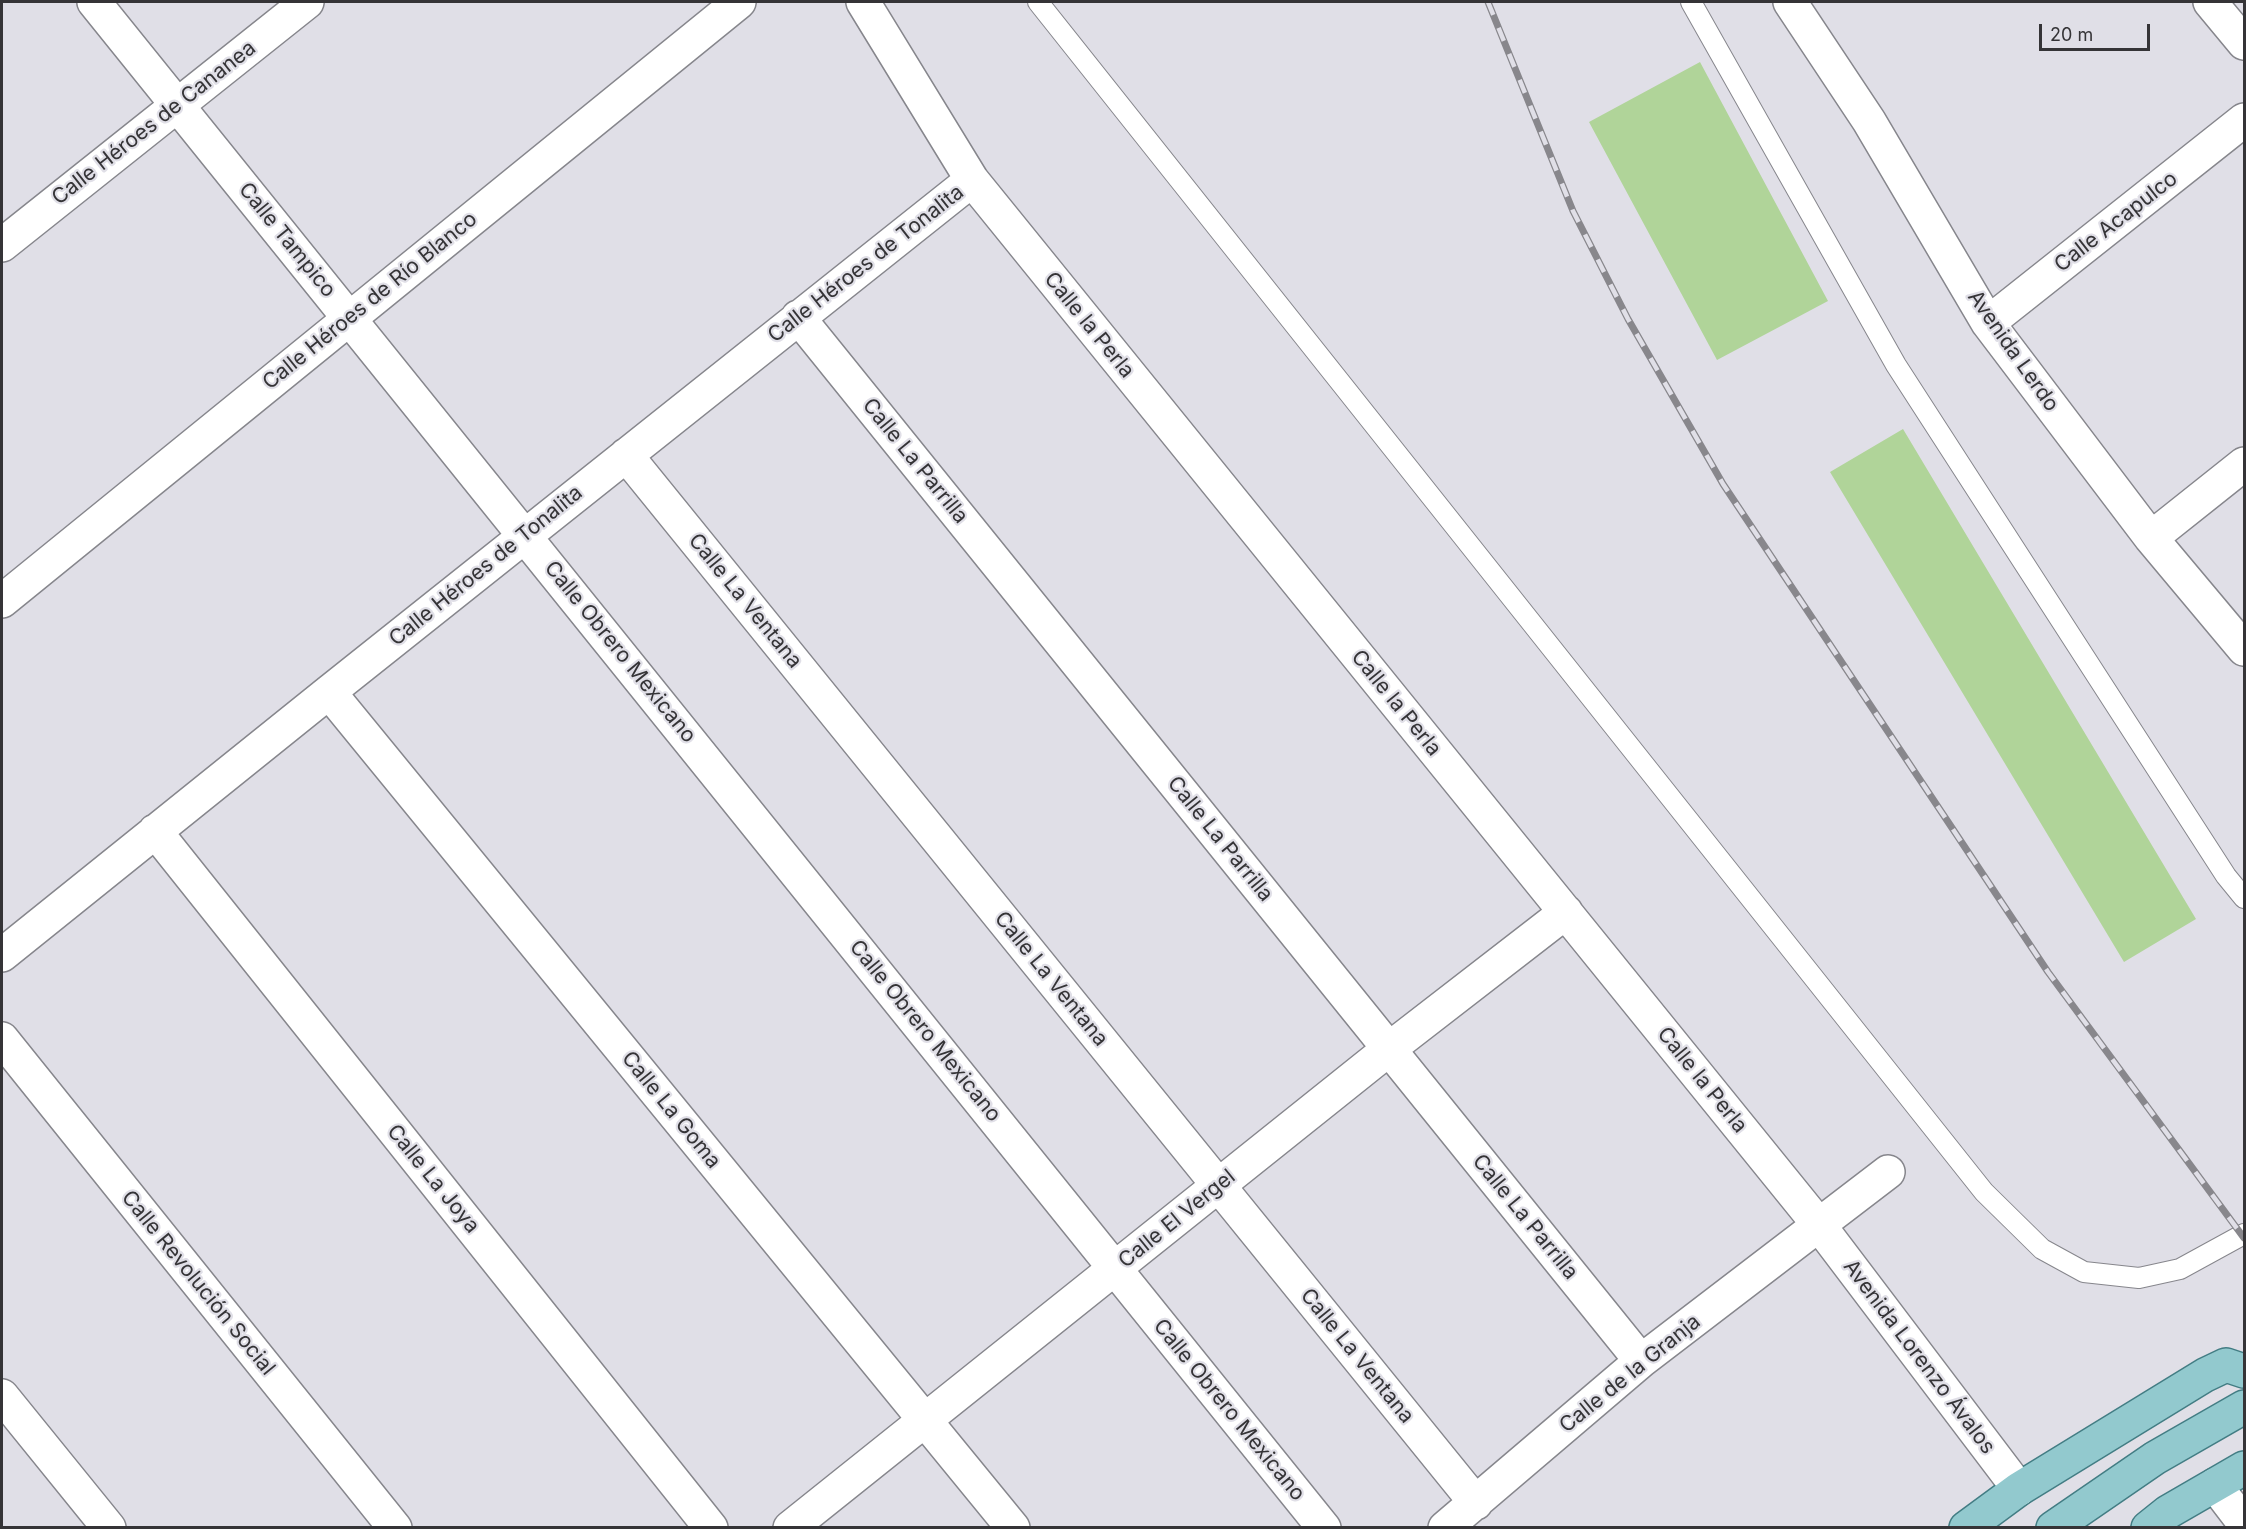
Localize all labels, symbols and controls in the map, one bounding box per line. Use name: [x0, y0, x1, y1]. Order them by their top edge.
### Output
scale bar: [2042, 12, 2153, 50]
text: 20 m: [2050, 24, 2093, 45]
street label: Calle Héroes de Cananea: [47, 36, 261, 210]
street label: Calle Acapulco: [2050, 166, 2182, 278]
street label: Calle Tampico: [233, 178, 341, 302]
street label: Calle Héroes de Tonalita: [763, 180, 969, 348]
street label: Calle Héroes de Río Blanco: [258, 207, 482, 395]
street label: Calle la Perla: [1039, 267, 1139, 383]
street label: Avenida Lerdo: [1962, 286, 2064, 416]
street label: Calle La Parrilla: [857, 393, 973, 529]
street label: Calle Héroes de Tonalita: [384, 480, 588, 652]
street label: Calle La Ventana: [683, 529, 807, 673]
street label: Calle Obrero Mexicano: [539, 556, 701, 748]
street label: Calle la Perla: [1346, 645, 1446, 761]
street label: Calle La Parrilla: [1162, 771, 1278, 907]
street label: Calle La Ventana: [989, 907, 1113, 1051]
street label: Calle Obrero Mexicano: [844, 935, 1006, 1127]
street label: Calle la Perla: [1652, 1022, 1752, 1138]
street label: Calle La Goma: [616, 1046, 726, 1174]
street label: Calle La Joya: [381, 1120, 485, 1238]
street label: Calle La Parrilla: [1467, 1149, 1583, 1285]
street label: Calle El Vergel: [1114, 1164, 1240, 1274]
street label: Calle Revolución Social: [116, 1186, 280, 1380]
street label: Avenida Lorenzo Ávalos: [1838, 1255, 2000, 1459]
street label: Calle La Ventana: [1295, 1284, 1419, 1428]
street label: Calle de la Granja: [1554, 1309, 1706, 1439]
street label: Calle Obrero Mexicano: [1148, 1314, 1310, 1506]

